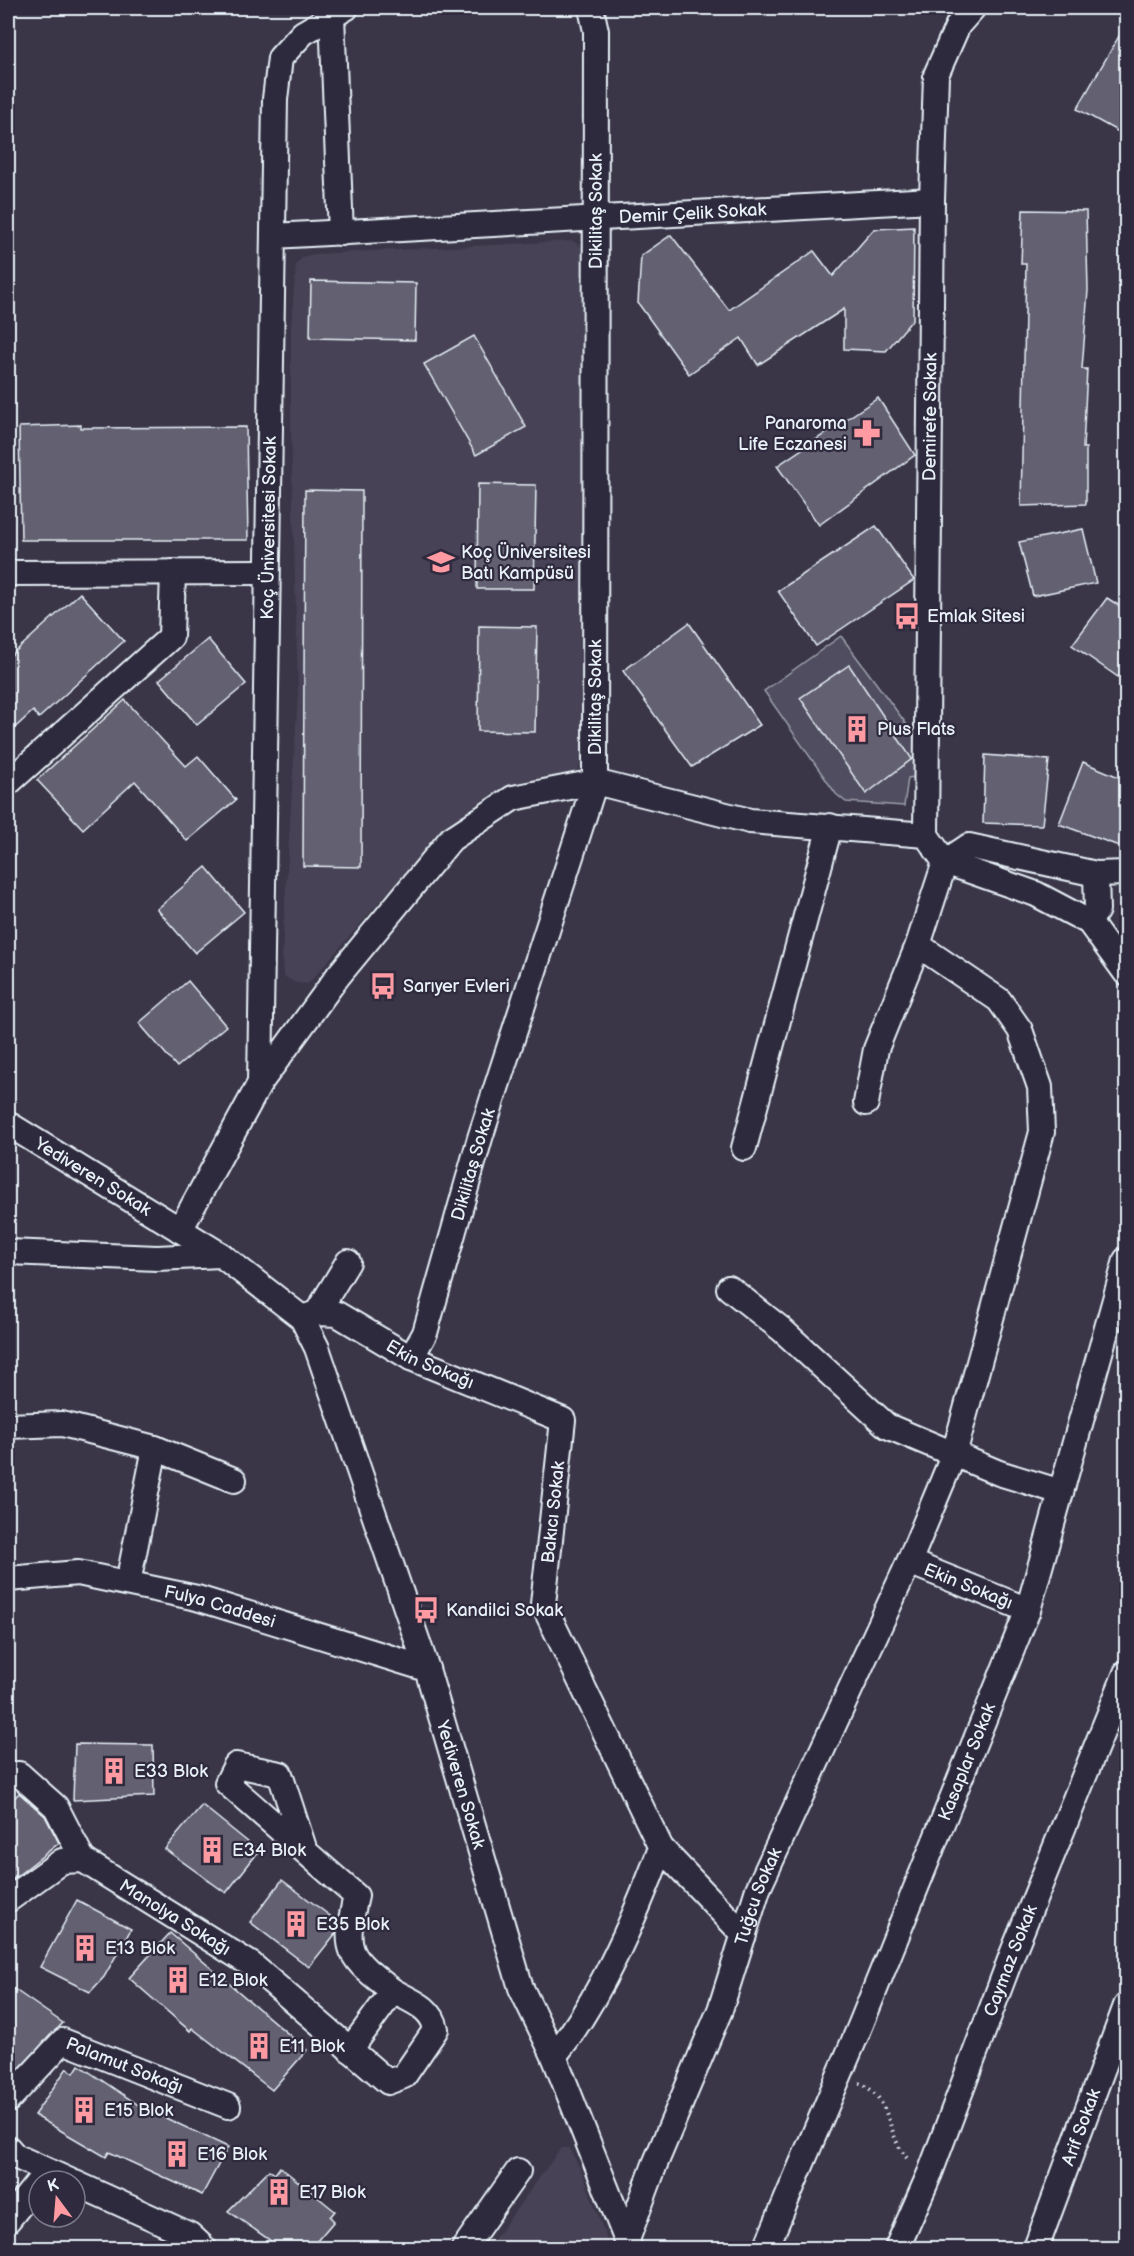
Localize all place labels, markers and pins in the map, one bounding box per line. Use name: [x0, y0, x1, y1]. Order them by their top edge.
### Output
place label: Panaroma Life Eczanesi: [738, 413, 847, 455]
pharmacy icon: Panaroma Life Eczanesi: [852, 418, 882, 448]
place label: Koç Üniversitesi Batı Kampüsü: [461, 541, 591, 584]
school or university icon: Koç Üniversitesi Batı Kampüsü: [426, 547, 456, 577]
bus stop icon: Emlak Sitesi: [892, 601, 922, 631]
place label: Emlak Sitesi: [927, 606, 1025, 627]
building icon: Plus Flats: [842, 714, 872, 744]
place label: Plus Flats: [877, 719, 955, 740]
bus stop icon: Sarıyer Evleri: [368, 971, 398, 1001]
place label: Sarıyer Evleri: [403, 976, 510, 997]
bus stop icon: Kandilci Sokak: [411, 1595, 441, 1625]
place label: Kandilci Sokak: [446, 1600, 563, 1621]
building icon: E33 Blok: [99, 1756, 129, 1786]
place label: E33 Blok: [134, 1761, 208, 1782]
building icon: E34 Blok: [197, 1835, 227, 1865]
place label: E34 Blok: [232, 1840, 306, 1861]
building icon: E35 Blok: [281, 1909, 311, 1939]
place label: E35 Blok: [316, 1914, 390, 1935]
building icon: E13 Blok: [70, 1933, 100, 1963]
place label: E13 Blok: [105, 1938, 175, 1959]
building icon: E12 Blok: [163, 1965, 193, 1995]
place label: E12 Blok: [198, 1970, 268, 1991]
building icon: E11 Blok: [244, 2031, 274, 2061]
place label: E11 Blok: [279, 2036, 345, 2057]
building icon: E15 Blok: [69, 2095, 99, 2125]
place label: E15 Blok: [104, 2100, 173, 2121]
building icon: E16 Blok: [162, 2139, 192, 2169]
place label: E16 Blok: [197, 2144, 267, 2165]
building icon: E17 Blok: [264, 2177, 294, 2207]
place label: E17 Blok: [299, 2182, 366, 2203]

